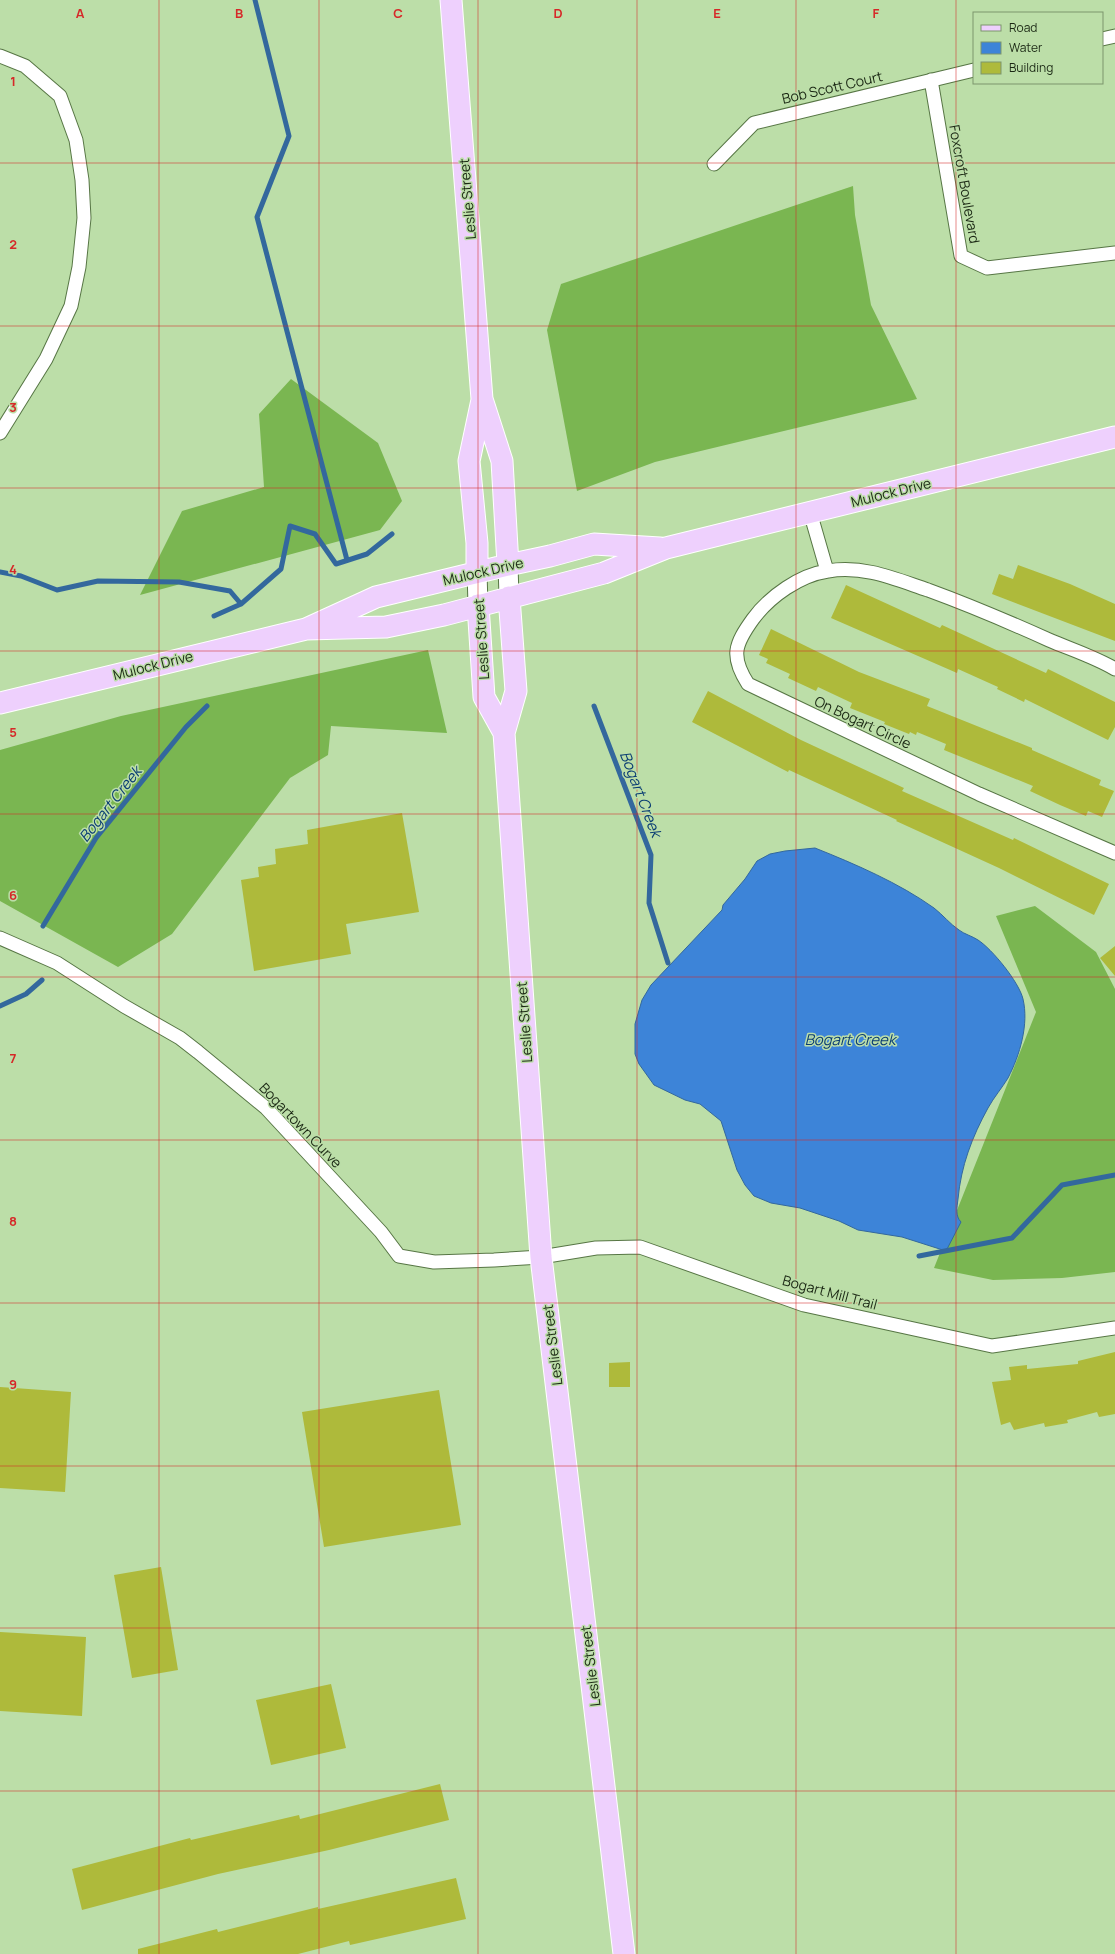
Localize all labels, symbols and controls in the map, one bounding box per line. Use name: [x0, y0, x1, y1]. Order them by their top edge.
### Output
text: A: [76, 4, 85, 22]
text: B: [235, 4, 243, 22]
text: C: [393, 4, 403, 22]
text: D: [553, 4, 563, 22]
text: E: [713, 4, 721, 22]
text: F: [873, 4, 880, 22]
legend: [973, 12, 1103, 84]
text: Road: [1009, 19, 1037, 36]
text: Water: [1009, 39, 1043, 56]
text: Building: [1009, 59, 1053, 76]
street label: Bob Scott Court: [780, 66, 885, 108]
text: 1: [10, 72, 16, 90]
street label: Foxcroft Boulevard: [945, 123, 985, 245]
street label: Leslie Street: [454, 157, 480, 240]
text: 2: [9, 235, 17, 253]
text: 3: [9, 398, 17, 416]
street label: Mulock Drive: [849, 473, 933, 511]
street label: Mulock Drive: [441, 553, 525, 589]
text: 4: [9, 560, 17, 578]
street label: Leslie Street: [469, 597, 493, 680]
street label: Mulock Drive: [111, 646, 195, 684]
street label: On Bogart Circle: [811, 691, 915, 753]
text: 5: [9, 723, 17, 741]
water label: Bogart Creek: [615, 748, 668, 842]
water label: Bogart Creek: [74, 760, 148, 846]
text: 6: [9, 886, 17, 904]
street label: Leslie Street: [512, 980, 536, 1063]
water label: Bogart Creek: [805, 1029, 898, 1050]
text: 7: [10, 1049, 17, 1067]
street label: Bogartown Curve: [255, 1078, 347, 1172]
text: 8: [9, 1212, 17, 1230]
street label: Bogart Mill Trail: [780, 1270, 880, 1314]
street label: Leslie Street: [538, 1303, 566, 1387]
text: 9: [9, 1375, 17, 1393]
street label: Leslie Street: [576, 1624, 604, 1708]

